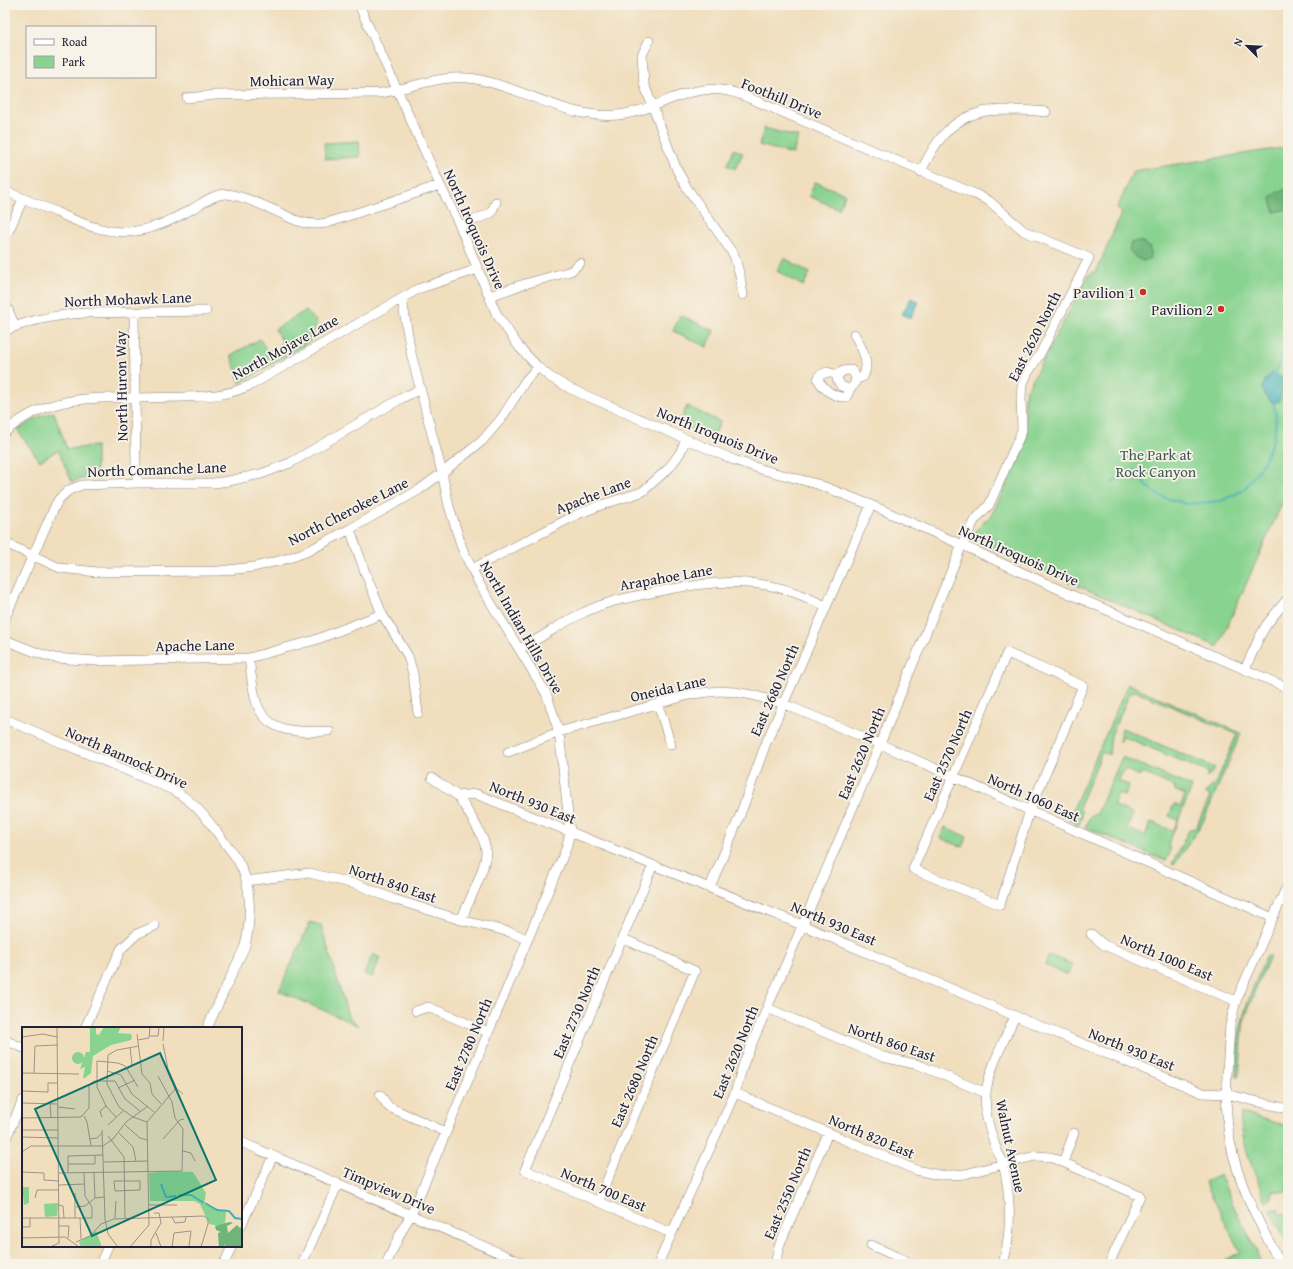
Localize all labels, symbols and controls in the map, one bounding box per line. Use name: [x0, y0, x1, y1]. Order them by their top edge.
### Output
legend: [26, 26, 156, 78]
north arrow: [1227, 26, 1267, 66]
text: Road: [62, 33, 88, 50]
text: N: [1229, 35, 1247, 49]
text: Park: [62, 53, 86, 70]
street label: Mohican Way: [249, 69, 335, 91]
street label: Foothill Drive: [738, 72, 826, 124]
street label: North Iroquois Drive: [439, 165, 511, 293]
place label: Pavilion 1: [1073, 282, 1135, 303]
street label: North Mohawk Lane: [64, 286, 192, 312]
street label: East 2620 North: [1002, 287, 1066, 385]
marker: Pavilion 1: [1138, 287, 1148, 297]
place label: Pavilion 2: [1151, 299, 1213, 320]
marker: Pavilion 2: [1216, 304, 1226, 314]
street label: North Mojave Lane: [228, 309, 342, 385]
street label: North Huron Way: [110, 330, 132, 442]
street label: North Iroquois Drive: [654, 401, 782, 469]
park label: The Park at Rock Canyon: [1116, 444, 1197, 482]
street label: North Comanche Lane: [87, 456, 227, 482]
street label: Apache Lane: [552, 471, 634, 519]
street label: North Cherokee Lane: [284, 472, 412, 550]
street label: North Iroquois Drive: [955, 519, 1083, 591]
street label: North Indian Hills Drive: [475, 557, 569, 697]
street label: Arapahoe Lane: [618, 559, 714, 595]
street label: Apache Lane: [155, 634, 235, 656]
street label: East 2680 North: [744, 640, 804, 739]
street label: Oneida Lane: [628, 669, 708, 707]
street label: East 2620 North: [832, 703, 890, 803]
street label: East 2570 North: [917, 705, 977, 804]
street label: North Bannock Drive: [63, 721, 191, 793]
street label: North 1060 East: [985, 767, 1084, 827]
street label: North 930 East: [487, 775, 580, 829]
street label: North 840 East: [346, 858, 440, 908]
street label: North 930 East: [788, 895, 881, 951]
street label: North 1000 East: [1117, 928, 1217, 986]
street label: East 2730 North: [547, 962, 605, 1062]
street label: East 2780 North: [439, 994, 497, 1094]
street label: East 2620 North: [707, 1002, 763, 1102]
street label: North 860 East: [845, 1017, 939, 1067]
street label: North 930 East: [1086, 1022, 1179, 1076]
inset map: [22, 1027, 242, 1247]
street label: East 2680 North: [605, 1031, 663, 1131]
street label: Walnut Avenue: [991, 1098, 1031, 1194]
street label: North 820 East: [826, 1108, 919, 1164]
street label: East 2550 North: [758, 1143, 816, 1243]
street label: Timpview Drive: [339, 1161, 439, 1219]
street label: North 700 East: [558, 1161, 651, 1217]

